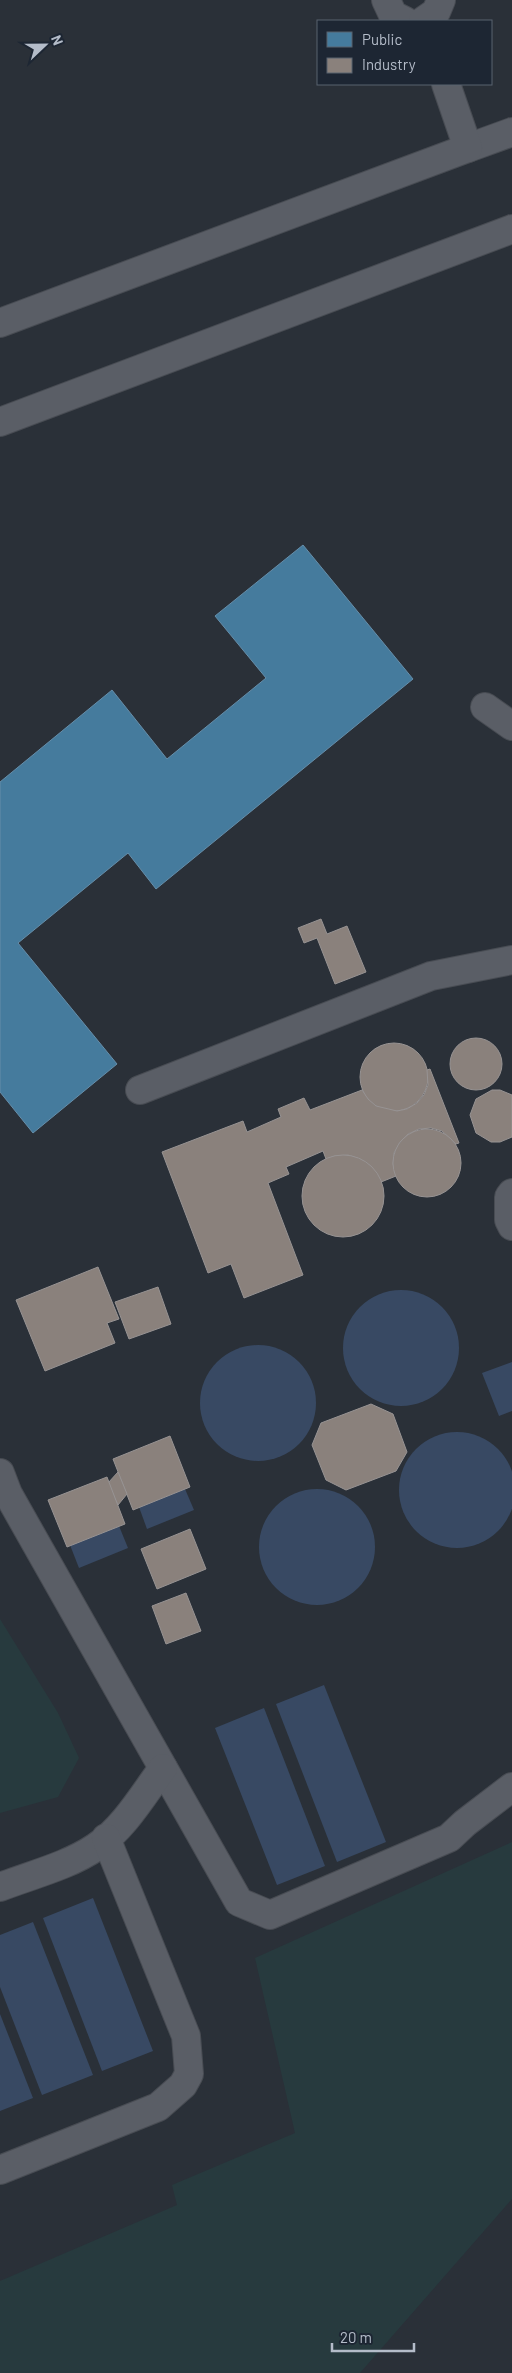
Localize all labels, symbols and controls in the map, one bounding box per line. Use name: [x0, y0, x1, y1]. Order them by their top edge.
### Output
north arrow: [20, 20, 70, 70]
legend: [317, 20, 492, 85]
text: Public: [362, 30, 402, 48]
text: N: [48, 32, 67, 47]
text: Industry: [362, 55, 416, 73]
scale bar: [332, 2320, 414, 2352]
text: 20 m: [340, 2328, 372, 2346]

